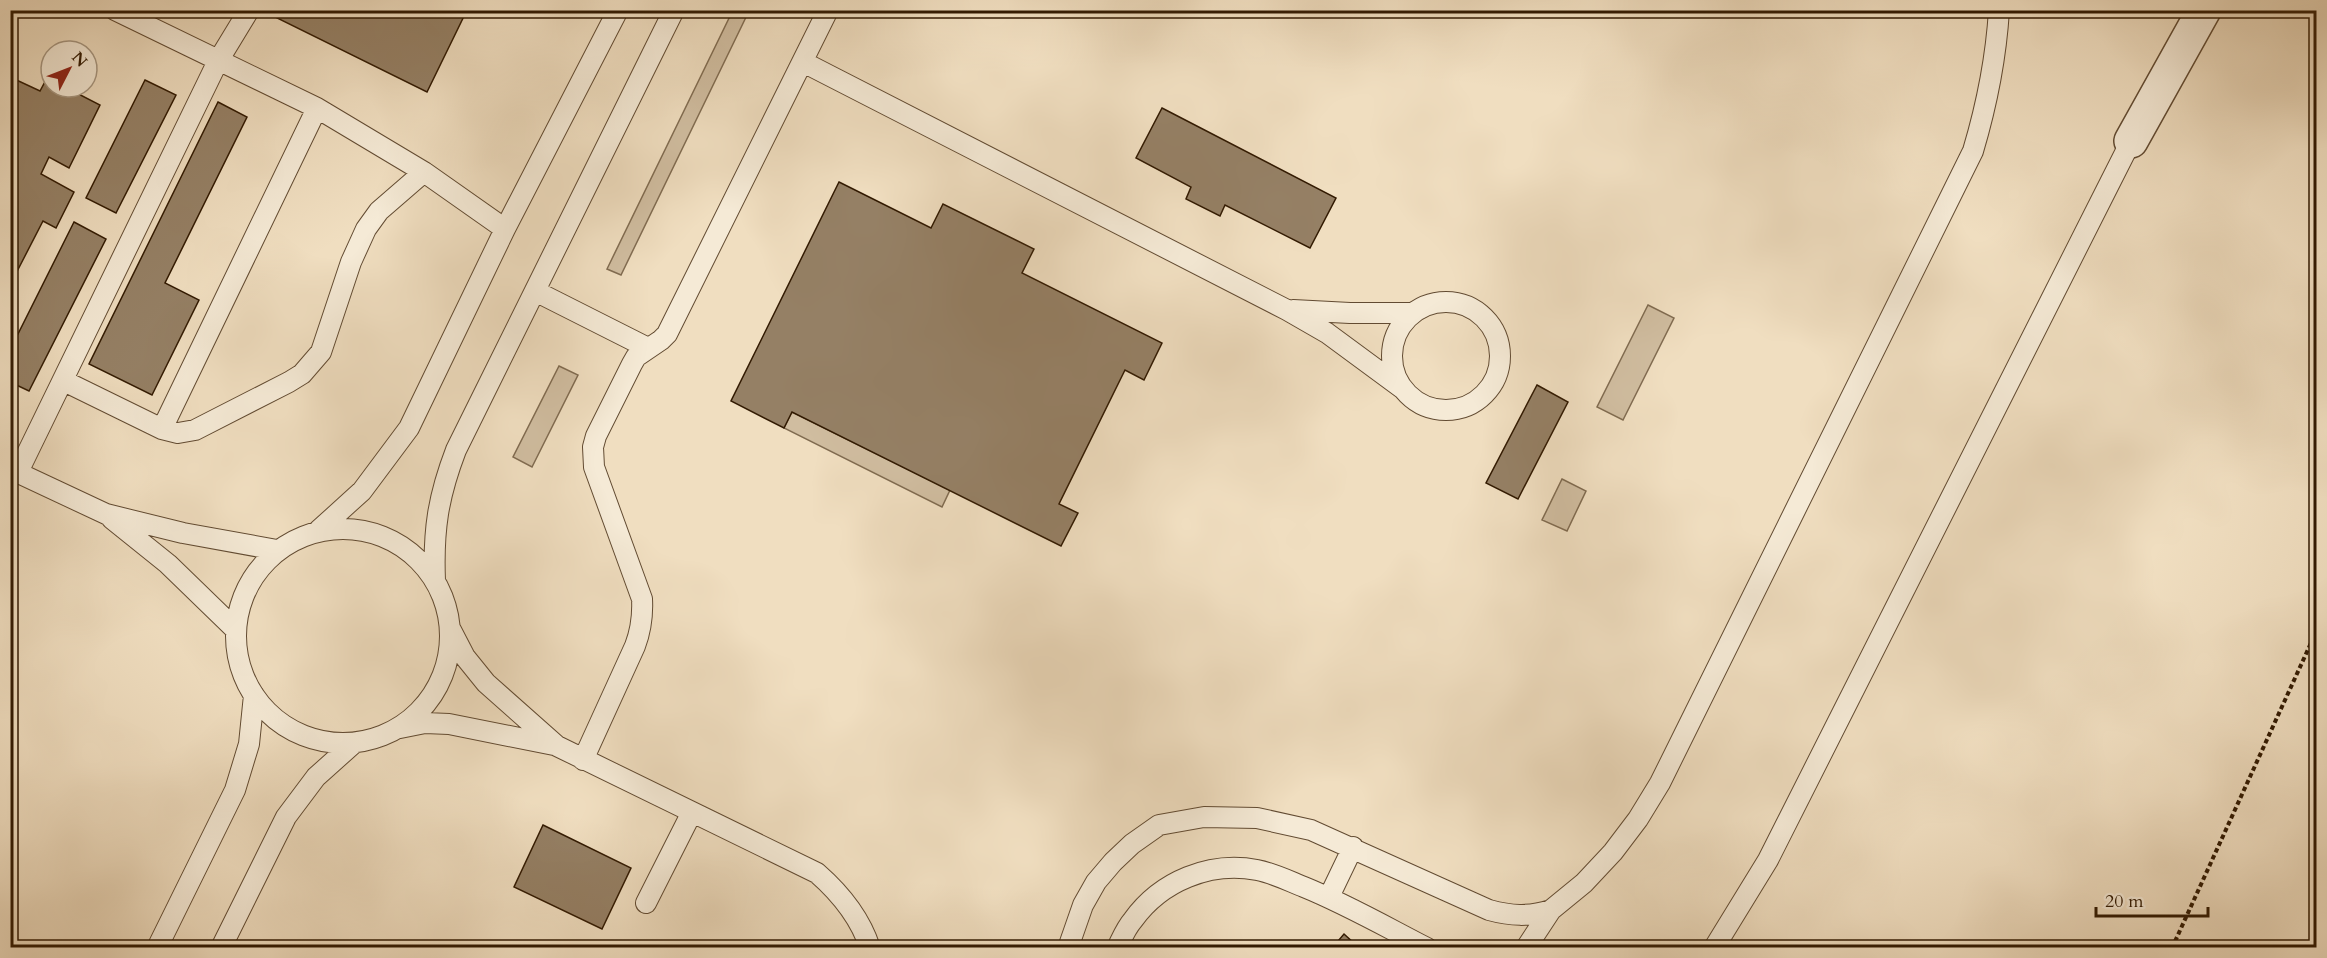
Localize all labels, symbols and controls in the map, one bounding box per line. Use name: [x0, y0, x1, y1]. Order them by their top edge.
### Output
north arrow: [39, 39, 99, 99]
text: N: [67, 47, 92, 72]
scale bar: [2096, 880, 2208, 918]
text: 20 m: [2105, 889, 2144, 914]

